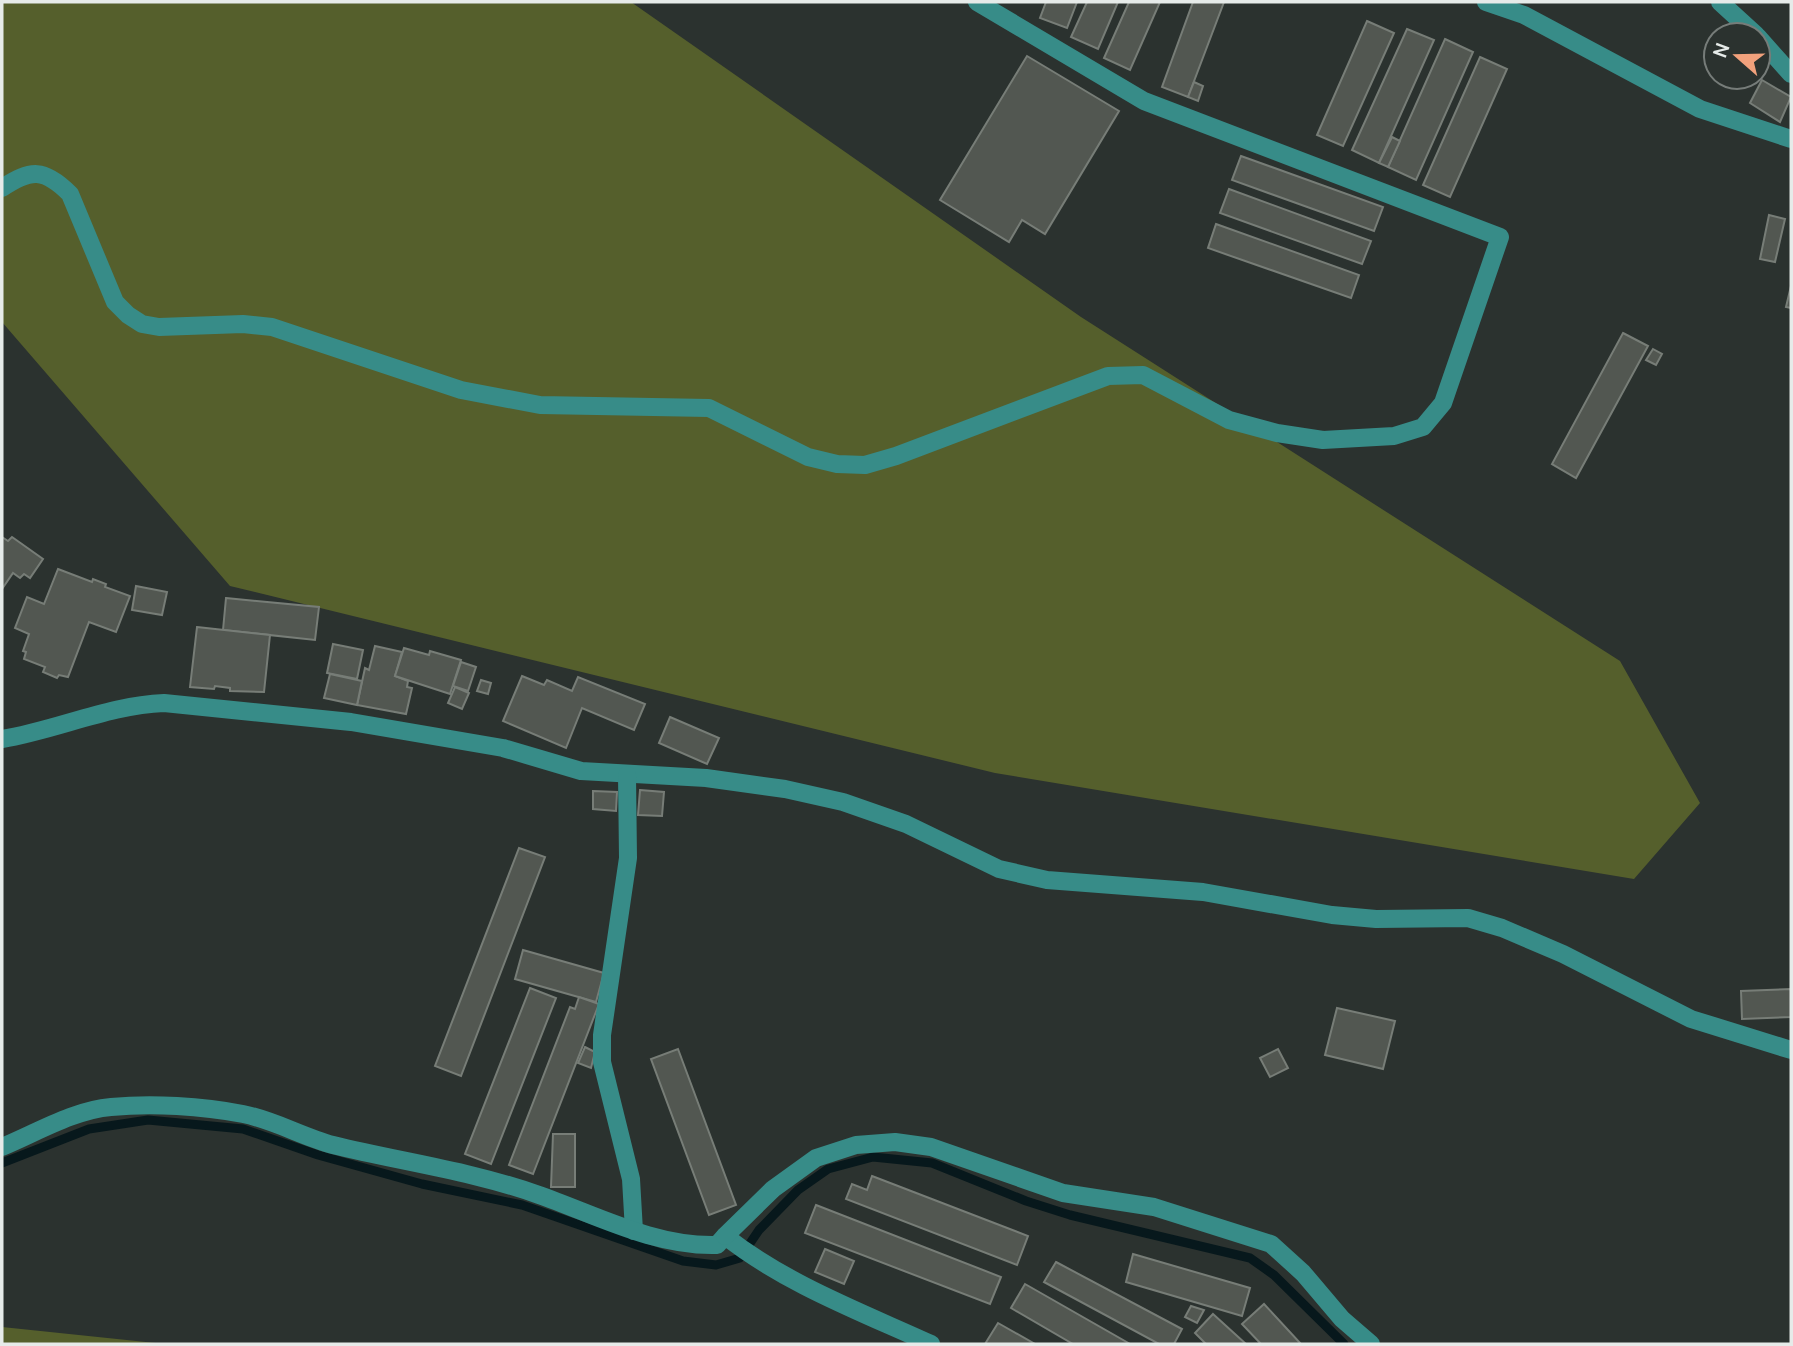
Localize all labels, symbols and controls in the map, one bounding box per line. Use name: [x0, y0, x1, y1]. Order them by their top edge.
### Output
north arrow: [1702, 21, 1772, 91]
text: N: [1706, 39, 1736, 61]

